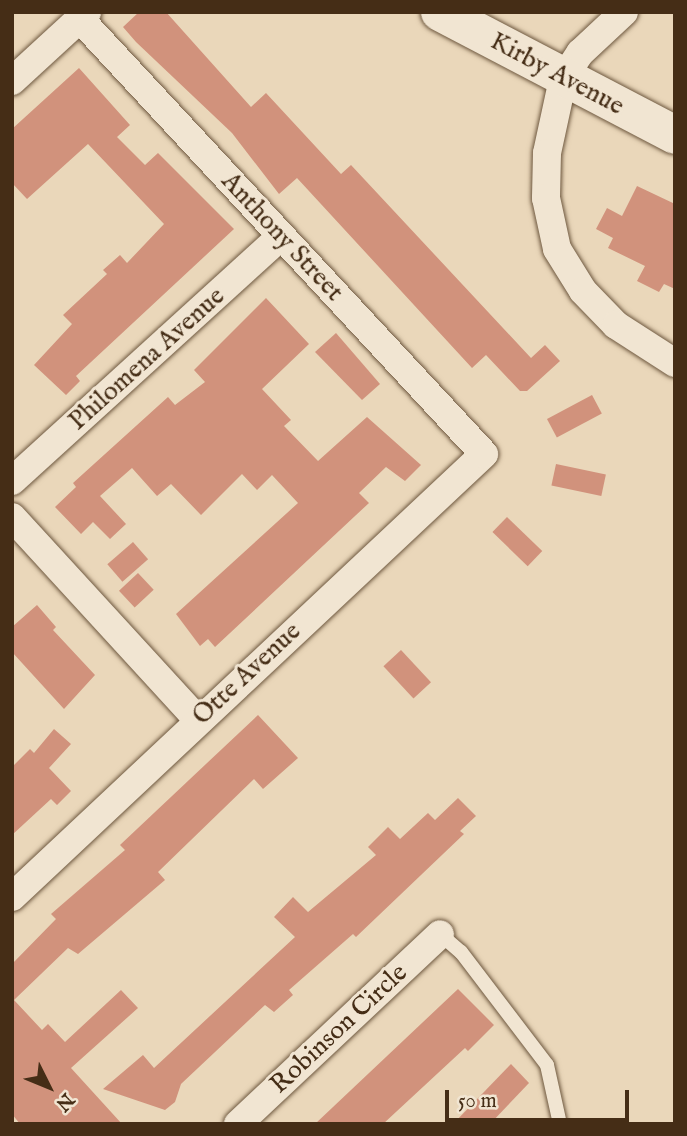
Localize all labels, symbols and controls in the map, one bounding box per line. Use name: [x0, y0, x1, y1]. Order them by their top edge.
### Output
street label: Kirby Avenue: [485, 26, 629, 122]
street label: Anthony Street: [214, 166, 350, 308]
street label: Philomena Avenue: [63, 281, 231, 437]
street label: Otte Avenue: [186, 616, 308, 732]
street label: Robinson Circle: [264, 958, 414, 1100]
north arrow: [14, 1052, 84, 1122]
scale bar: [449, 1076, 633, 1120]
text: N: [50, 1087, 79, 1116]
text: 50 m: [458, 1088, 497, 1115]

